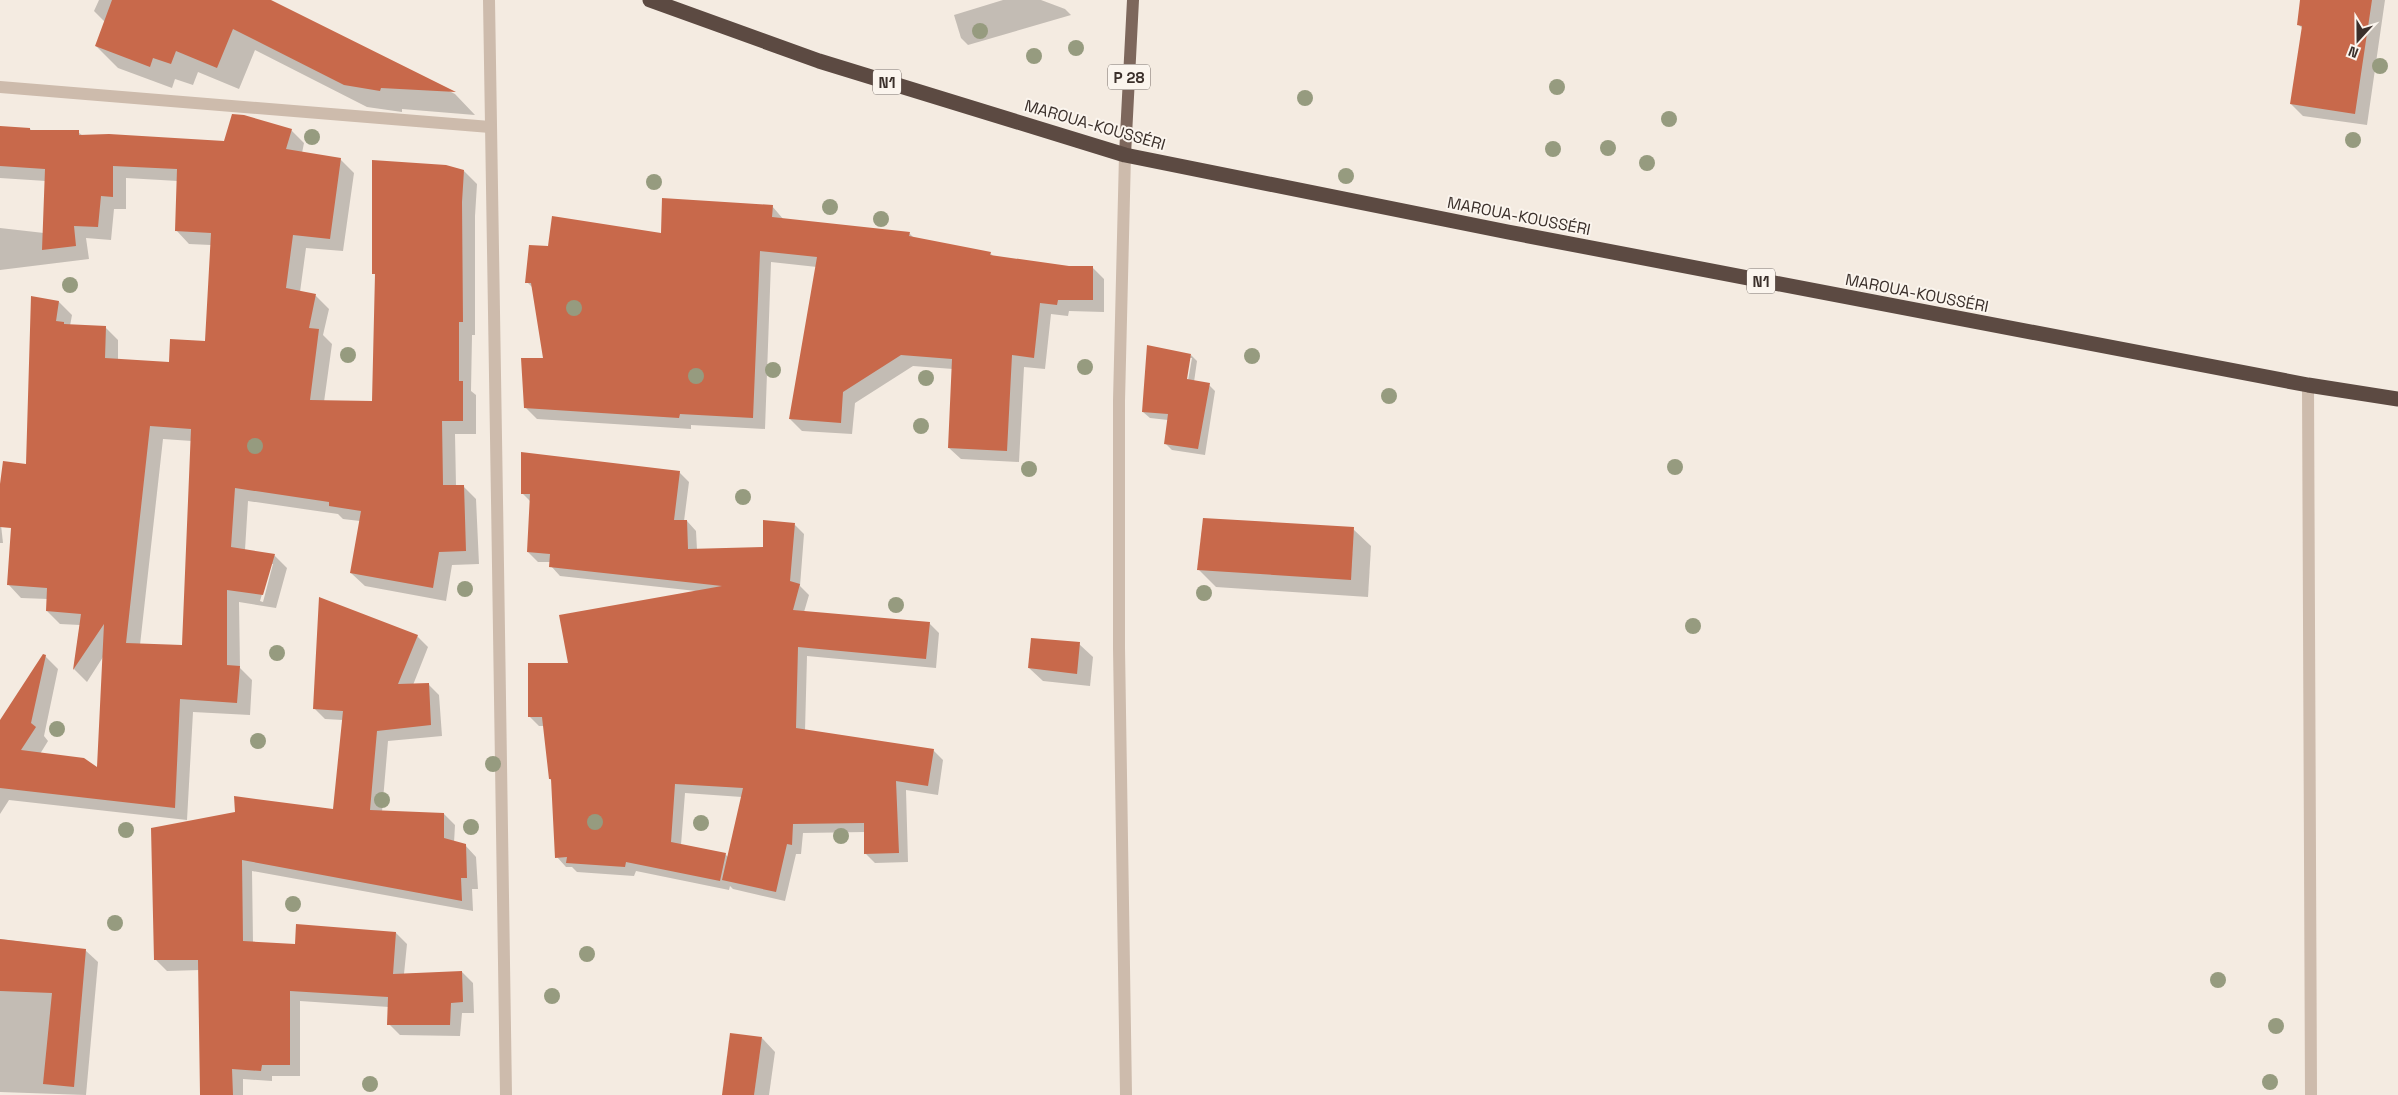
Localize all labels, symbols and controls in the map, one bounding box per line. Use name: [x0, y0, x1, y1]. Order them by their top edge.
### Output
north arrow: [2333, 15, 2383, 65]
text: N: [2346, 42, 2361, 62]
road number: P 28: [1108, 64, 1150, 90]
road number: N1: [873, 70, 901, 94]
street label: MAROUA-KOUSSÉRI: [1022, 95, 1168, 155]
street label: MAROUA-KOUSSÉRI: [1446, 192, 1592, 240]
road number: N1: [1747, 268, 1775, 294]
street label: MAROUA-KOUSSÉRI: [1844, 269, 1990, 317]

